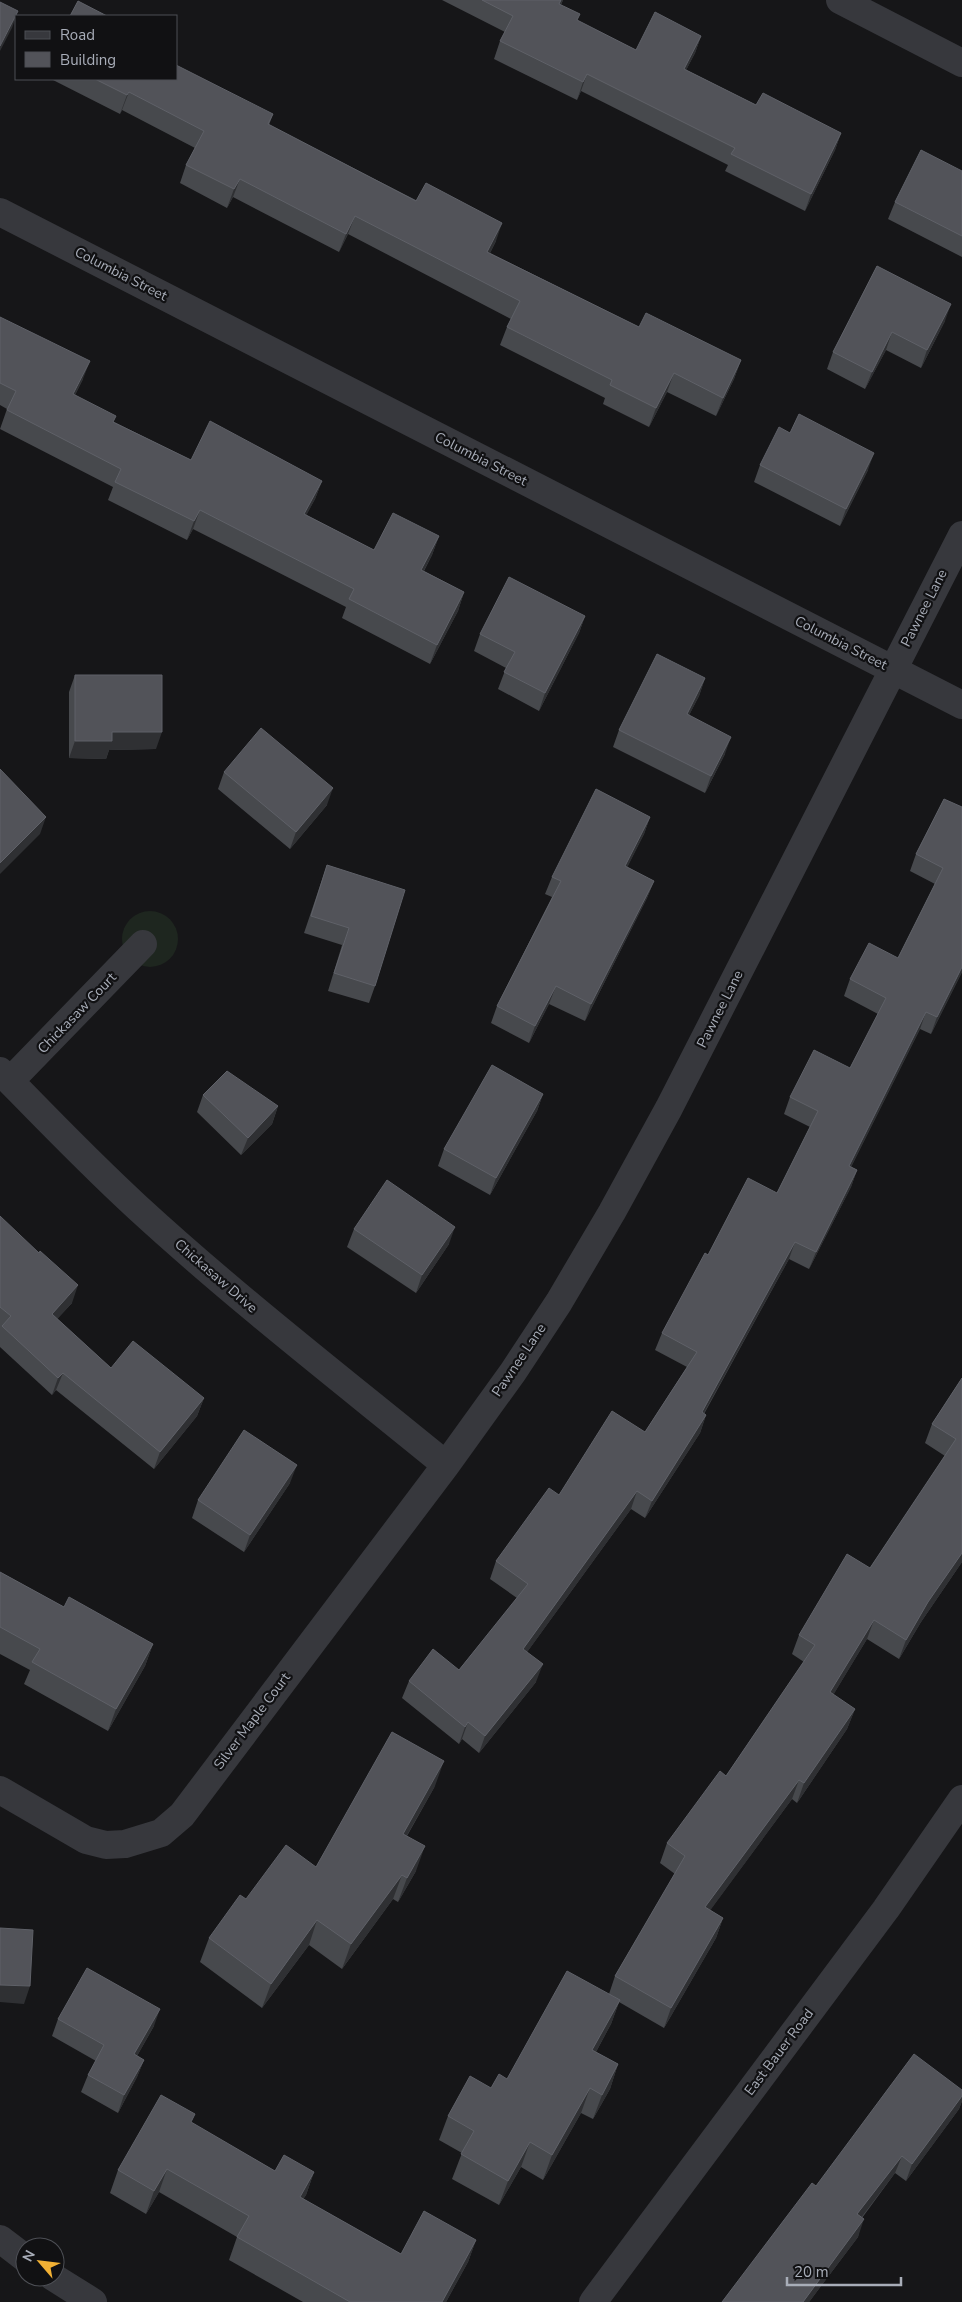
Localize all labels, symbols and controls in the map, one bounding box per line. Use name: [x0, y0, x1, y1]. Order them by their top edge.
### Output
legend: [15, 15, 178, 80]
text: Road: [60, 25, 95, 45]
text: Building: [60, 50, 116, 70]
street label: Columbia Street: [72, 243, 171, 306]
street label: Columbia Street: [432, 428, 531, 491]
street label: Pawnee Lane: [896, 566, 952, 650]
street label: Columbia Street: [792, 612, 891, 675]
street label: Pawnee Lane: [692, 967, 748, 1051]
street label: Chickasaw Court: [33, 968, 121, 1058]
street label: Chickasaw Drive: [170, 1235, 262, 1317]
street label: Pawnee Lane: [487, 1320, 551, 1400]
street label: Silver Maple Court: [209, 1669, 295, 1773]
street label: East Bauer Road: [740, 2005, 818, 2099]
north arrow: [15, 2237, 65, 2287]
text: N: [18, 2247, 40, 2265]
scale bar: [787, 2254, 901, 2286]
text: 20 m: [794, 2262, 829, 2282]

